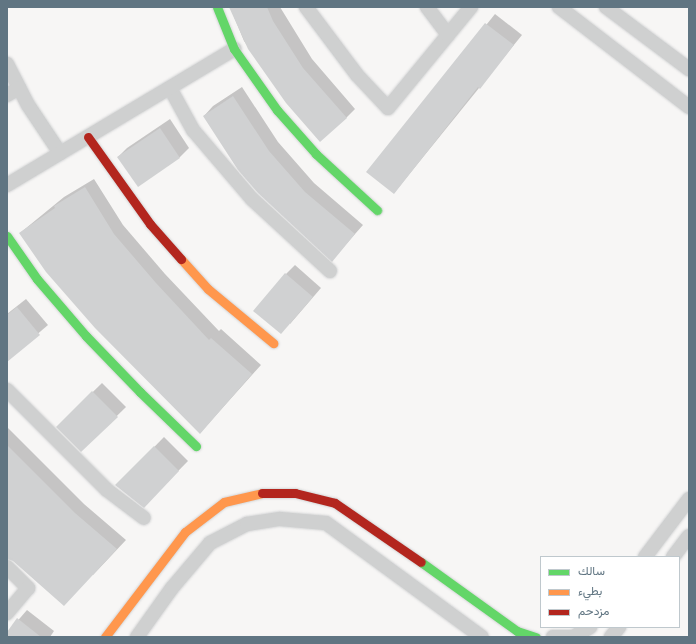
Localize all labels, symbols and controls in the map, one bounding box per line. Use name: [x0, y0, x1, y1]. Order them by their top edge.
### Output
legend: [540, 556, 680, 628]
text: سالك: [578, 563, 605, 579]
text: بطيء: [578, 583, 602, 599]
text: مزدحم: [578, 603, 609, 619]

